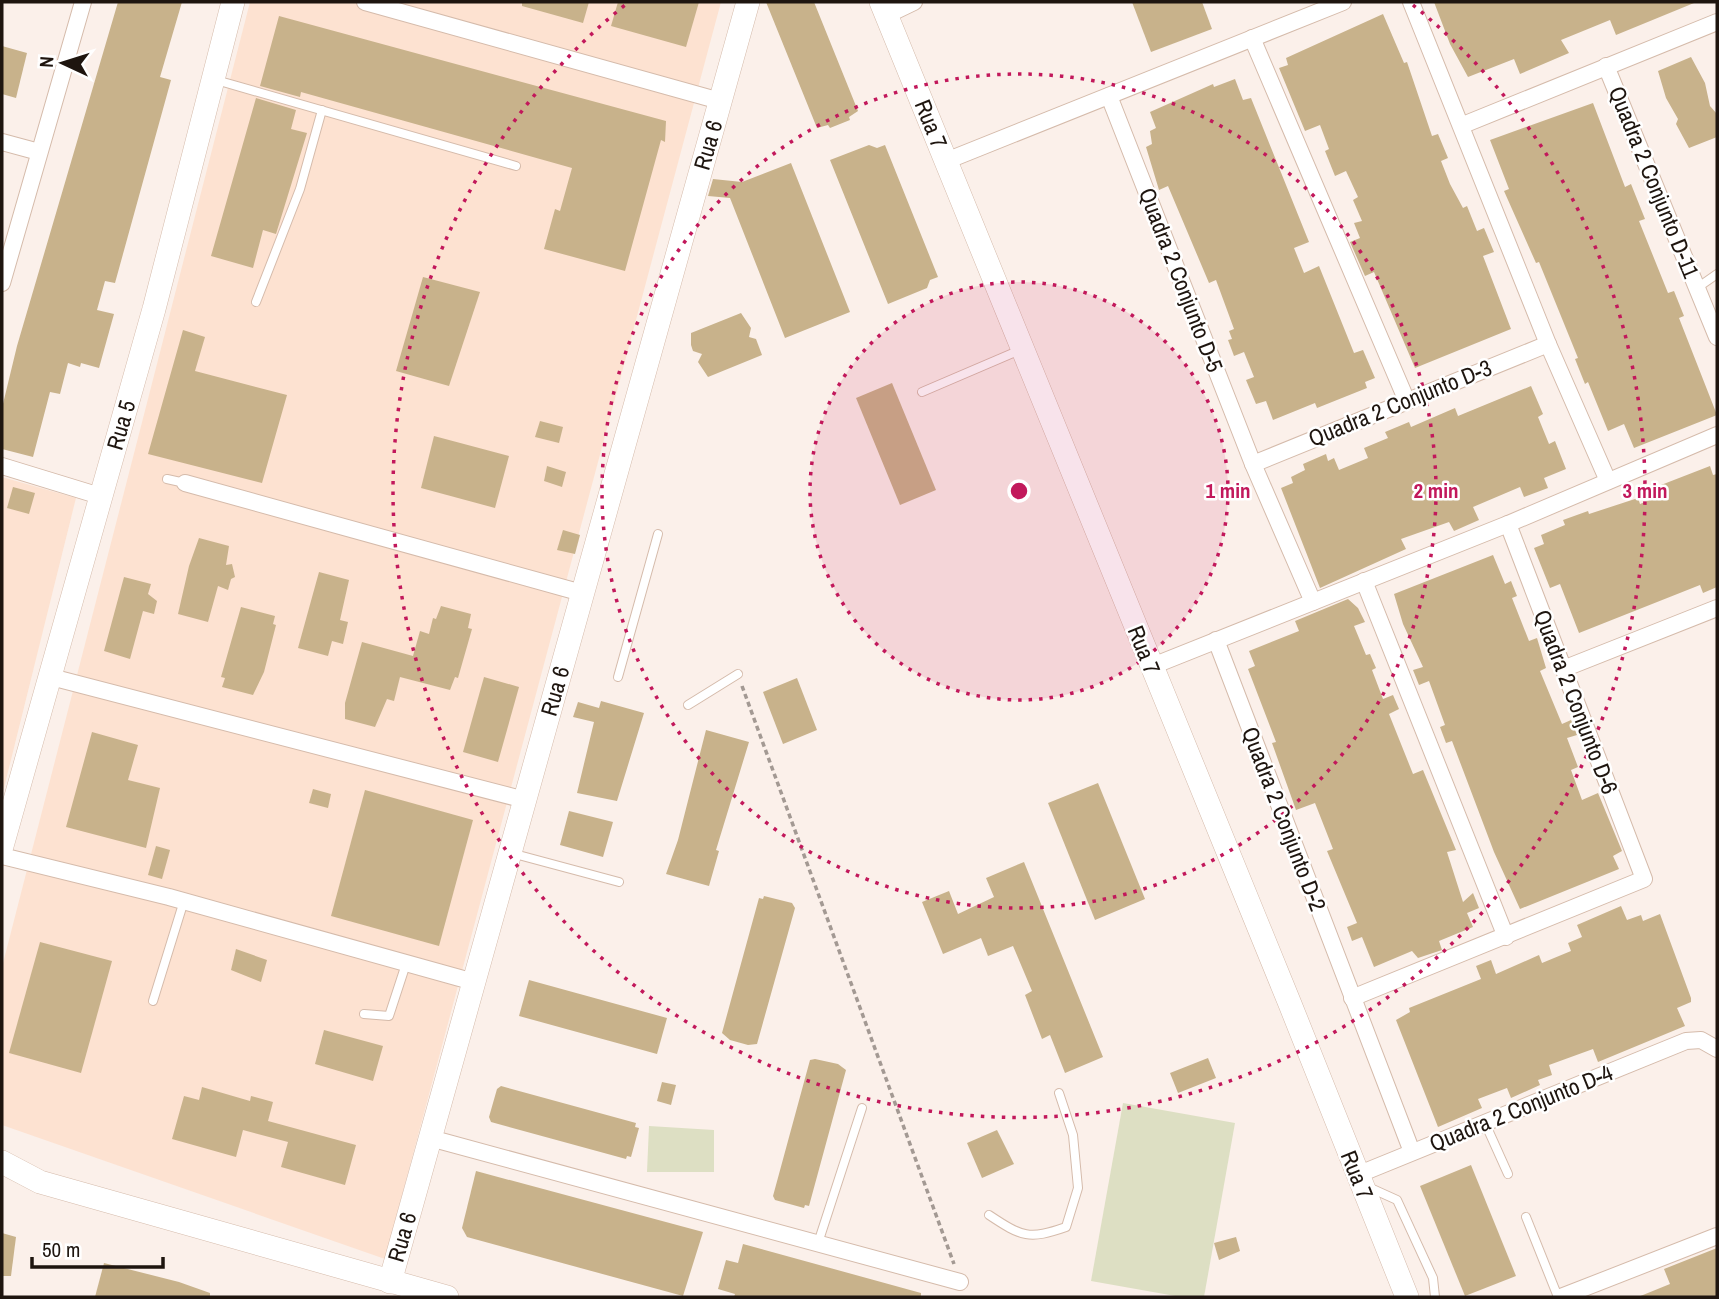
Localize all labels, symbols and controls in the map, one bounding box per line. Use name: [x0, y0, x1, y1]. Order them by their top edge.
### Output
north arrow: [28, 28, 98, 98]
text: N: [33, 55, 59, 68]
street label: Quadra 2 Conjunto D-11: [1602, 81, 1707, 283]
street label: Rua 7: [908, 95, 955, 153]
street label: Rua 6: [686, 116, 729, 173]
street label: Quadra 2 Conjunto D-5: [1132, 183, 1231, 376]
street label: Quadra 2 Conjunto D-3: [1304, 352, 1496, 453]
street label: Rua 5: [99, 396, 142, 453]
text: 1 min: [1206, 476, 1250, 505]
text: 2 min: [1414, 476, 1458, 505]
text: 3 min: [1623, 476, 1667, 505]
centre of rings: [1007, 479, 1031, 503]
street label: Quadra 2 Conjunto D-6: [1527, 605, 1626, 798]
street label: Rua 7: [1121, 621, 1168, 679]
street label: Rua 6: [533, 662, 576, 719]
street label: Quadra 2 Conjunto D-2: [1235, 722, 1334, 915]
street label: Quadra 2 Conjunto D-4: [1425, 1056, 1617, 1158]
street label: Rua 7: [1334, 1146, 1381, 1204]
street label: Rua 6: [380, 1208, 423, 1265]
scale bar: [32, 1226, 163, 1270]
text: 50 m: [42, 1235, 80, 1264]

